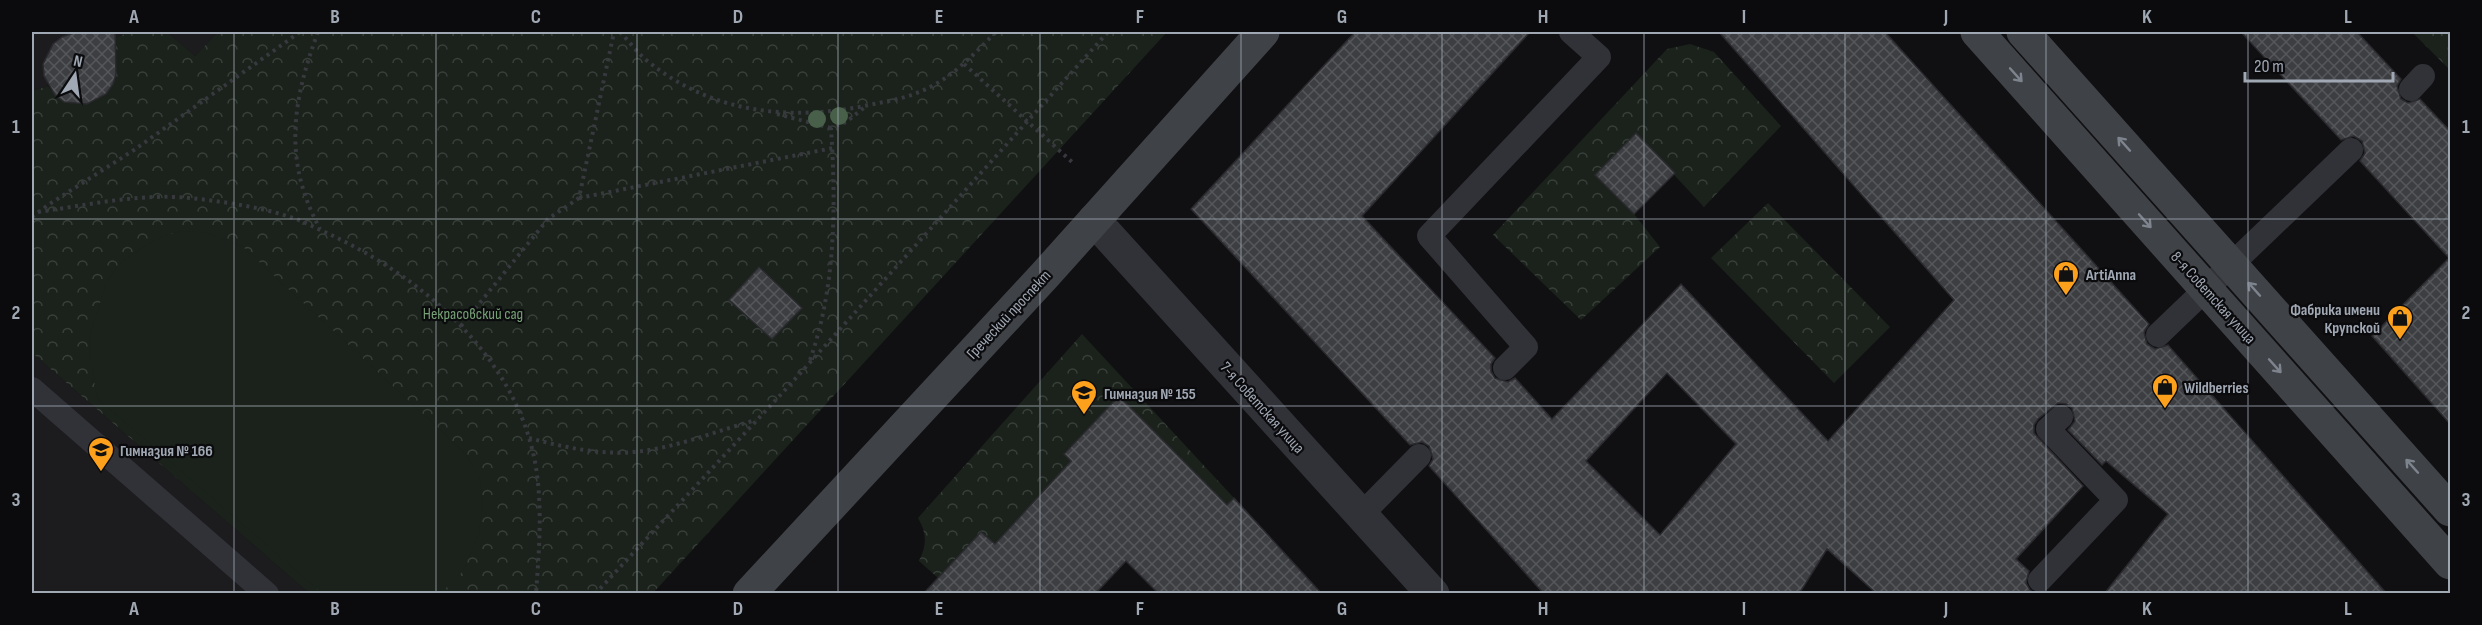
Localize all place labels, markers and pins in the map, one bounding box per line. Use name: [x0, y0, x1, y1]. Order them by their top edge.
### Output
shop icon: ArtiAnna: [2051, 259, 2081, 297]
place label: ArtiAnna: [2085, 266, 2136, 285]
place label: Фабрика имени Крупской: [2290, 301, 2380, 338]
shop icon: Фабрика имени Крупской: [2385, 303, 2415, 341]
shop icon: Wildberries: [2150, 372, 2180, 410]
school or university icon: Гимназия № 155: [1069, 378, 1099, 416]
place label: Wildberries: [2184, 379, 2249, 398]
place label: Гимназия № 155: [1104, 385, 1196, 404]
school or university icon: Гимназия № 166: [86, 435, 116, 473]
place label: Гимназия № 166: [120, 442, 213, 461]

